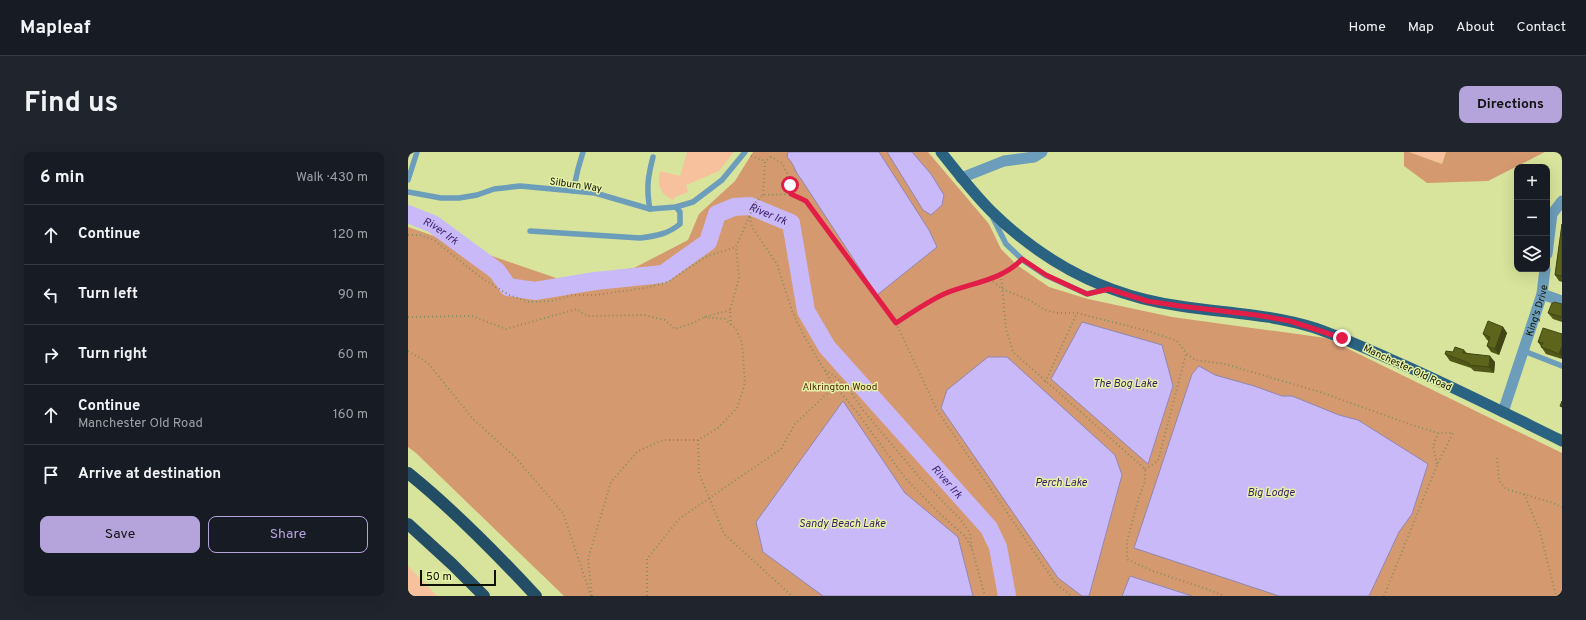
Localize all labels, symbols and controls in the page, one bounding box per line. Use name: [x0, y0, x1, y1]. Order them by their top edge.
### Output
text: Mapleaf: [20, 16, 91, 40]
text: Home: [1349, 19, 1386, 36]
text: Map: [1408, 19, 1434, 36]
text: About: [1456, 19, 1495, 36]
text: Contact: [1517, 19, 1566, 36]
text: Find us: [24, 86, 118, 122]
button: Directions: [1459, 86, 1562, 123]
map controls: [1514, 164, 1550, 272]
button: +: [1514, 164, 1550, 200]
text: 6 min: [40, 167, 84, 189]
text: Walk · 430 m: [296, 170, 368, 186]
street label: Silburn Way: [549, 175, 603, 196]
route start: [781, 176, 799, 194]
water label: River Irk: [747, 200, 789, 229]
button: −: [1514, 200, 1550, 236]
water label: River Irk: [421, 215, 461, 249]
icon: ahead: [40, 224, 62, 246]
text: Continue: [78, 225, 140, 244]
text: 120 m: [333, 227, 368, 243]
button: layers: [1514, 236, 1550, 272]
icon: left: [40, 284, 62, 306]
street label: King's Drive: [1523, 284, 1551, 338]
text: Turn left: [78, 285, 138, 304]
text: 90 m: [338, 287, 368, 303]
route end: [1333, 329, 1351, 347]
street label: Manchester Old Road: [1361, 342, 1454, 395]
icon: right: [40, 344, 62, 366]
text: Turn right: [78, 345, 147, 364]
text: 60 m: [338, 347, 368, 363]
water label: The Bog Lake: [1093, 377, 1157, 391]
park label: Alkrington Wood: [803, 381, 877, 394]
text: Continue: [78, 397, 140, 416]
icon: ahead: [40, 404, 62, 426]
text: 160 m: [333, 407, 368, 423]
text: Manchester Old Road: [78, 416, 203, 432]
water label: River Irk: [928, 462, 965, 502]
icon: arrive: [40, 464, 62, 486]
text: Arrive at destination: [78, 465, 221, 484]
water label: Perch Lake: [1035, 476, 1087, 490]
water label: Big Lodge: [1247, 486, 1295, 500]
button: Save: [40, 516, 200, 553]
button: Share: [208, 516, 368, 553]
water label: Sandy Beach Lake: [799, 517, 886, 531]
scale bar: [420, 568, 496, 587]
text: 50 m: [426, 570, 452, 584]

